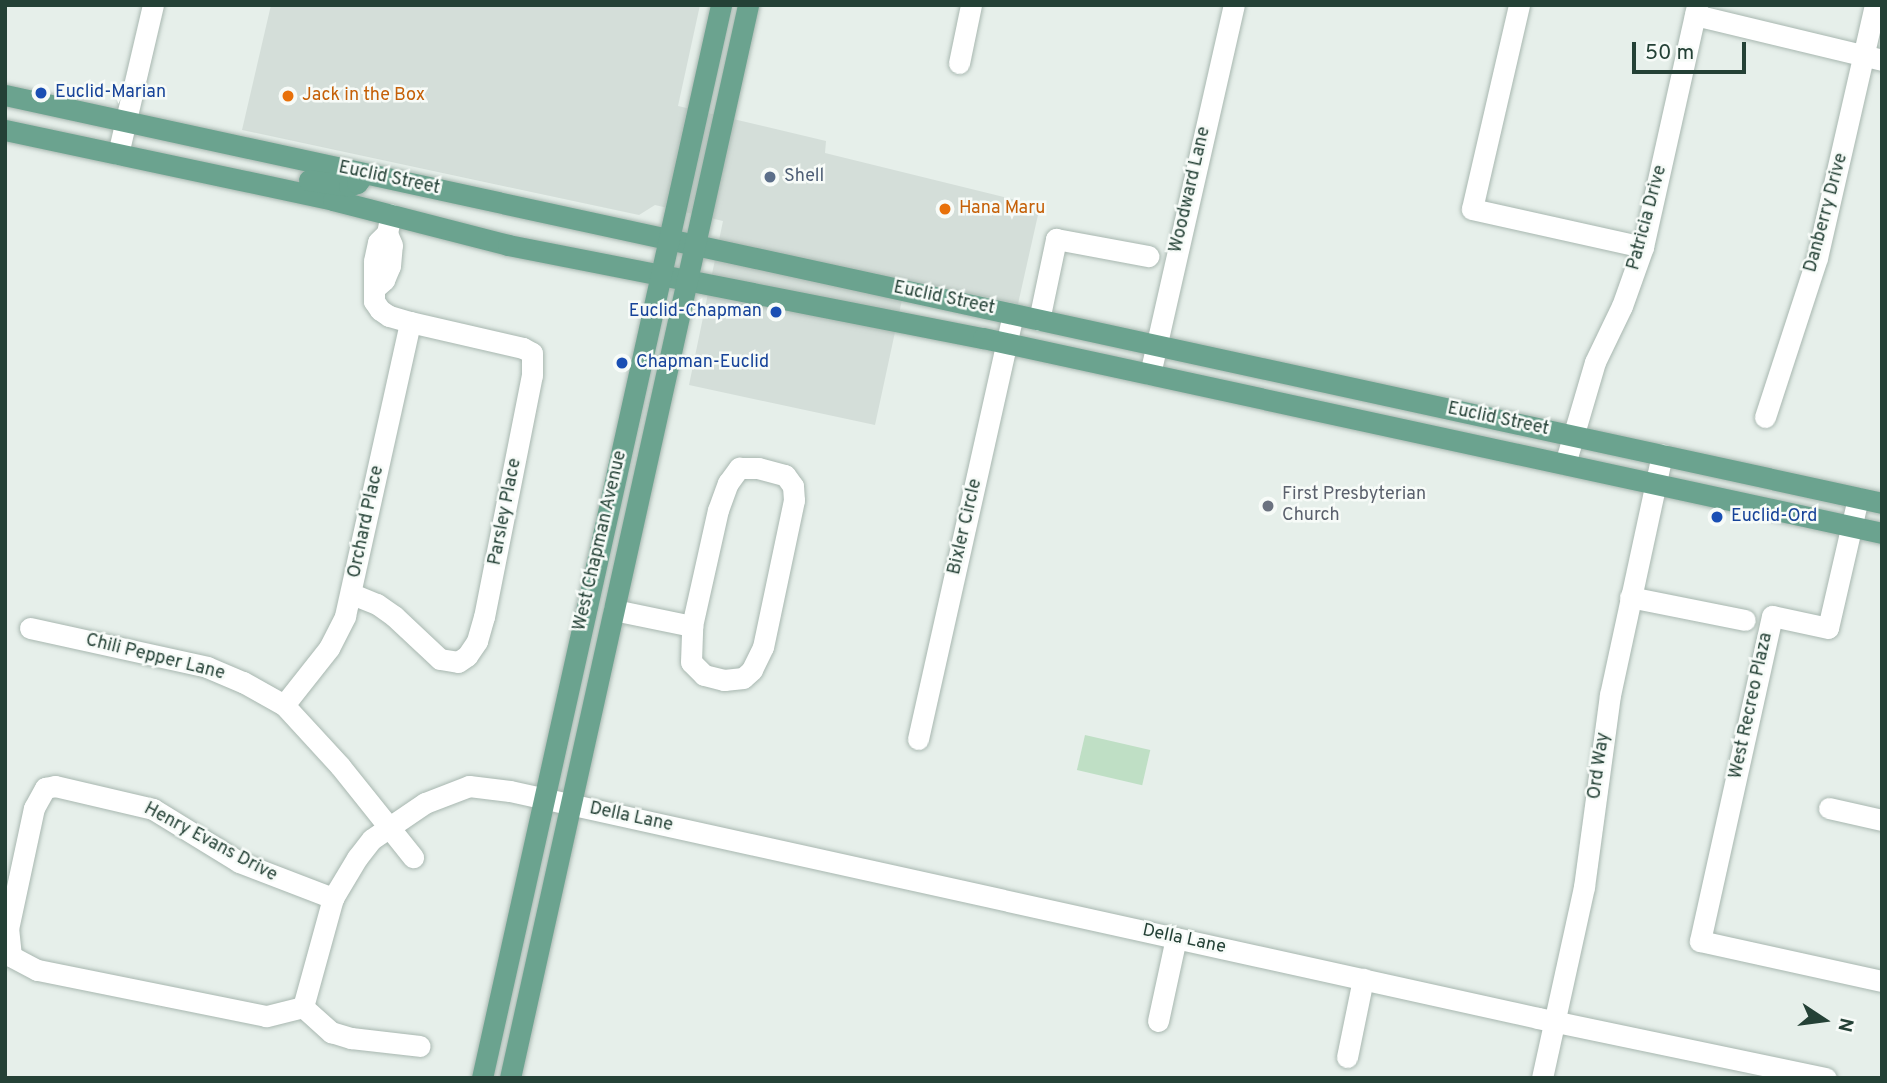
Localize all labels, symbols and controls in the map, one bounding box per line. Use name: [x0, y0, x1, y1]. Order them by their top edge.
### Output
scale bar: [1635, 28, 1749, 72]
text: 50 m: [1645, 40, 1694, 67]
place label: Euclid-Marian: [55, 82, 166, 104]
marker: Euclid-Marian: [33, 85, 49, 101]
place label: Jack in the Box: [302, 85, 425, 107]
marker: Jack in the Box: [280, 88, 296, 104]
street label: Woodward Lane: [1166, 125, 1216, 255]
street label: Danberry Drive: [1801, 151, 1853, 275]
street label: Euclid Street: [336, 158, 442, 200]
street label: Patricia Drive: [1624, 163, 1672, 273]
place label: Shell: [784, 166, 824, 188]
marker: Shell: [762, 169, 778, 185]
place label: Hana Maru: [959, 198, 1045, 220]
marker: Hana Maru: [937, 201, 953, 217]
street label: Euclid Street: [891, 278, 997, 320]
place label: Euclid-Chapman: [629, 301, 762, 323]
marker: Euclid-Chapman: [768, 304, 784, 320]
place label: Chapman-Euclid: [636, 352, 769, 374]
marker: Chapman-Euclid: [614, 355, 630, 371]
street label: Euclid Street: [1445, 399, 1551, 441]
street label: West Chapman Avenue: [570, 449, 632, 633]
street label: Parsley Place: [485, 457, 527, 567]
street label: Orchard Place: [345, 464, 389, 580]
street label: Bixler Circle: [944, 477, 988, 577]
place label: First Presbyterian Church: [1282, 485, 1426, 528]
marker: First Presbyterian Church: [1260, 498, 1276, 514]
place label: Euclid-Ord: [1731, 506, 1817, 528]
marker: Euclid-Ord: [1709, 509, 1725, 525]
street label: Chili Pepper Lane: [83, 630, 227, 686]
street label: West Recreo Plaza: [1726, 631, 1778, 781]
street label: Ord Way: [1585, 731, 1615, 801]
street label: Henry Evans Drive: [140, 799, 280, 887]
street label: Della Lane: [587, 799, 675, 837]
street label: Della Lane: [1140, 921, 1228, 959]
north arrow: [1789, 985, 1859, 1055]
text: N: [1831, 1015, 1858, 1034]

